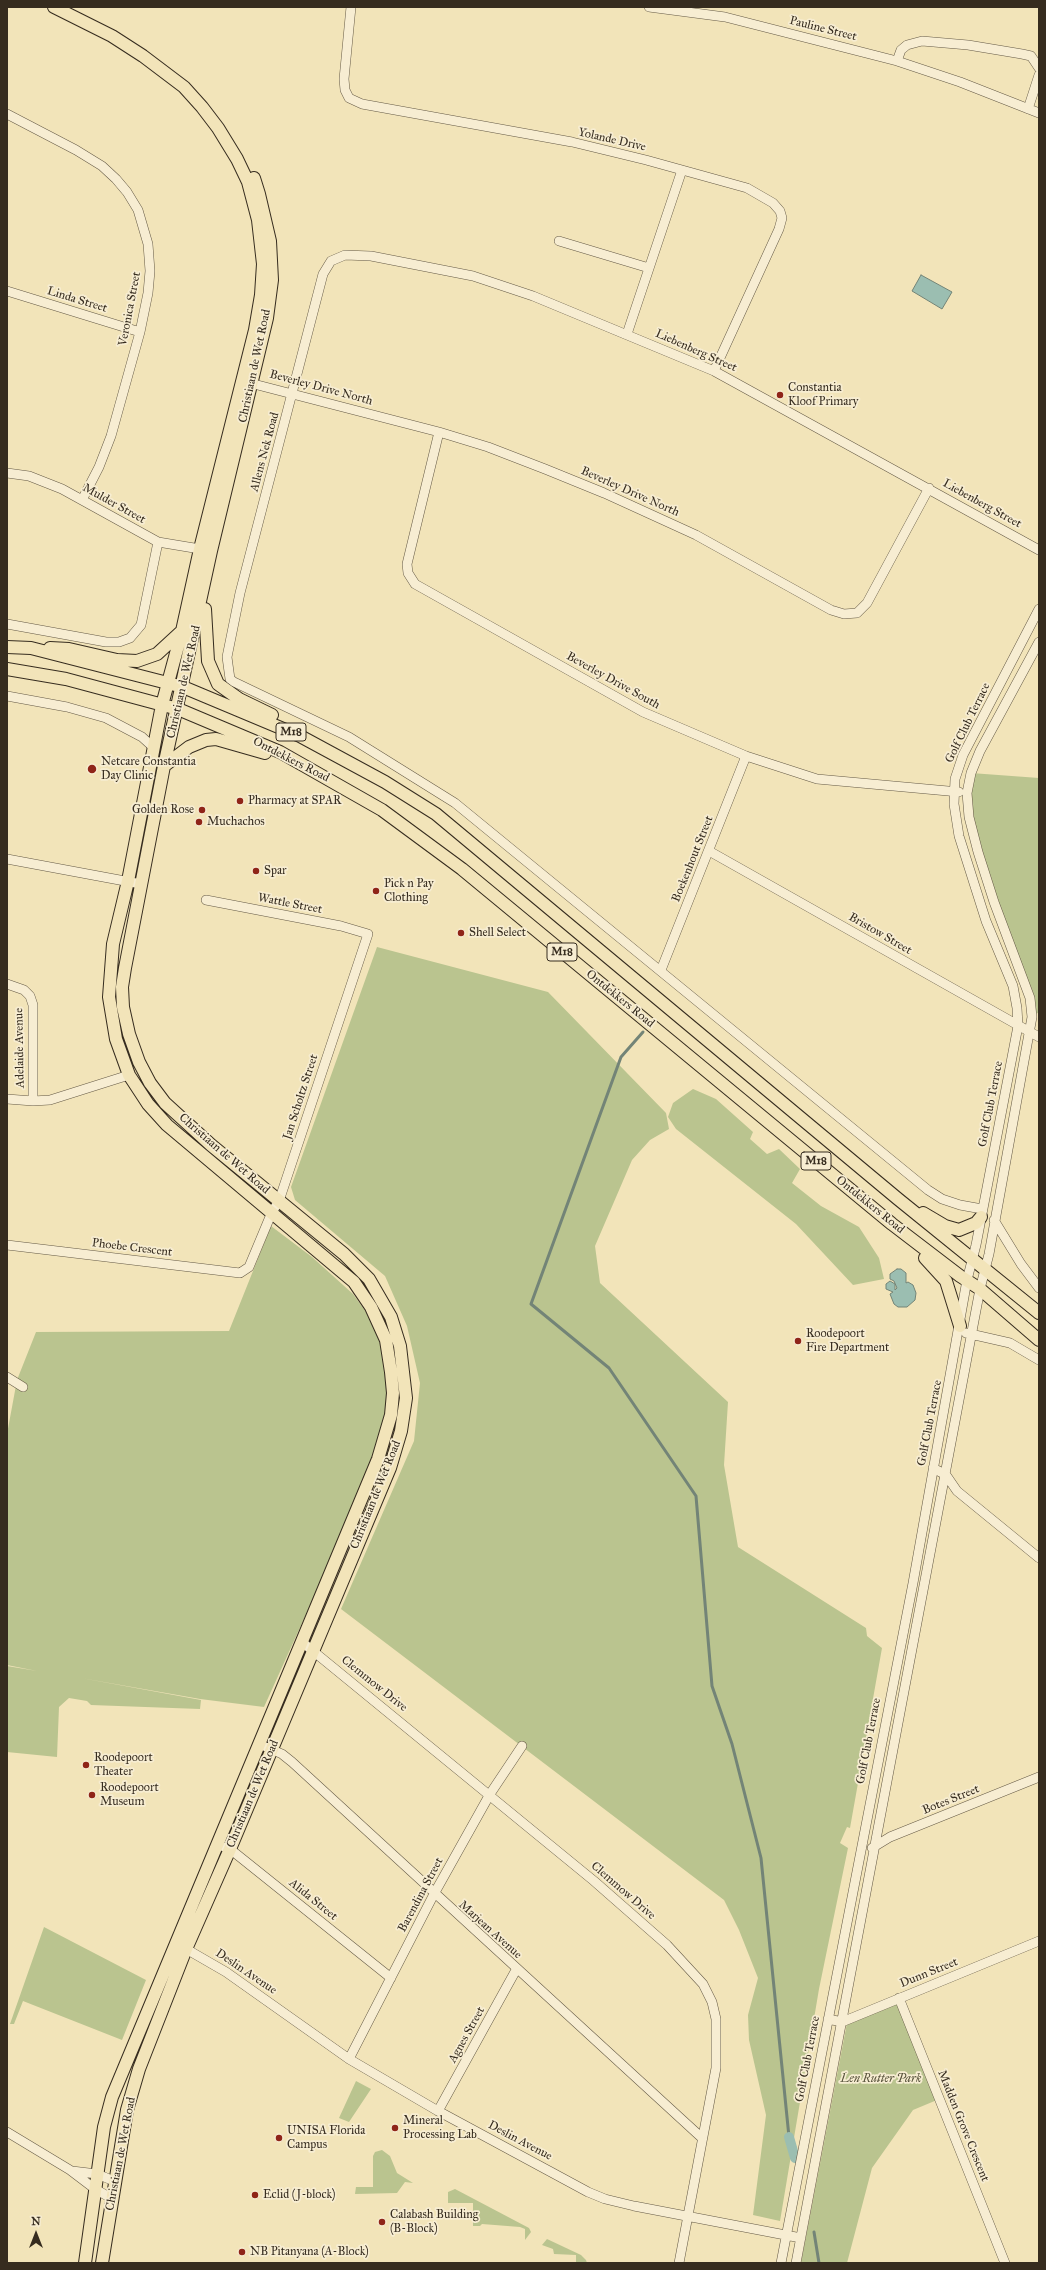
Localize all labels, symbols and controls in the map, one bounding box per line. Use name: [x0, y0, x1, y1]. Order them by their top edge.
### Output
street label: Pauline Street: [788, 14, 858, 44]
street label: Yolande Drive: [577, 125, 647, 155]
street label: Veronica Street: [116, 271, 144, 347]
street label: Linda Street: [45, 284, 109, 316]
street label: Christiaan de Wet Road: [236, 308, 274, 424]
street label: Liebenberg Street: [653, 327, 739, 375]
street label: Beverley Drive North: [268, 367, 374, 409]
place label: Constantia Kloof Primary: [788, 381, 858, 409]
marker: Constantia Kloof Primary: [775, 390, 785, 400]
street label: Allens Nek Road: [247, 411, 283, 493]
street label: Beverley Drive North: [579, 464, 681, 520]
street label: Liebenberg Street: [940, 476, 1024, 532]
street label: Mulder Street: [80, 481, 148, 527]
street label: Christiaan de Wet Road: [164, 624, 204, 740]
street label: Beverley Drive South: [564, 649, 662, 713]
street label: Golf Club Terrace: [942, 681, 994, 765]
road number: M18: [276, 723, 306, 741]
street label: Ontdekkers Road: [250, 735, 332, 785]
place label: Netcare Constantia Day Clinic: [101, 755, 196, 783]
marker: Netcare Constantia Day Clinic: [86, 763, 98, 775]
place label: Pharmacy at SPAR: [248, 794, 341, 808]
marker: Pharmacy at SPAR: [235, 796, 245, 806]
place label: Golden Rose: [132, 803, 194, 817]
marker: Golden Rose: [197, 805, 207, 815]
street label: Boekenhout Street: [669, 814, 717, 904]
place label: Muchachos: [207, 815, 265, 829]
marker: Muchachos: [194, 817, 204, 827]
place label: Spar: [264, 864, 286, 878]
marker: Spar: [251, 866, 261, 876]
place label: Pick n Pay Clothing: [384, 877, 434, 905]
marker: Pick n Pay Clothing: [371, 886, 381, 896]
street label: Wattle Street: [257, 891, 323, 917]
street label: Bristow Street: [846, 910, 914, 958]
place label: Shell Select: [469, 926, 526, 940]
marker: Shell Select: [456, 928, 466, 938]
road number: M18: [547, 943, 577, 961]
street label: Ontdekkers Road: [583, 967, 657, 1031]
street label: Adelaide Avenue: [12, 1008, 28, 1088]
street label: Jan Scholtz Street: [280, 1053, 322, 1141]
street label: Golf Club Terrace: [976, 1060, 1006, 1148]
street label: Christiaan de Wet Road: [176, 1111, 272, 1197]
road number: M18: [801, 1152, 831, 1170]
street label: Ontdekkers Road: [833, 1173, 907, 1237]
street label: Phoebe Crescent: [91, 1236, 173, 1260]
place label: Roodepoort Fire Department: [806, 1327, 889, 1355]
marker: Roodepoort Fire Department: [793, 1336, 803, 1346]
street label: Golf Club Terrace: [915, 1379, 945, 1467]
street label: Christiaan de Wet Road: [348, 1439, 404, 1551]
street label: Clemmow Drive: [338, 1653, 410, 1715]
street label: Golf Club Terrace: [854, 1697, 884, 1785]
street label: Christiaan de Wet Road: [224, 1738, 282, 1850]
place label: Roodepoort Theater: [94, 1751, 153, 1779]
marker: Roodepoort Theater: [81, 1760, 91, 1770]
place label: Roodepoort Museum: [100, 1781, 159, 1809]
street label: Botes Street: [920, 1782, 982, 1818]
marker: Roodepoort Museum: [87, 1790, 97, 1800]
street label: Barendina Street: [395, 1855, 447, 1935]
street label: Clemmow Drive: [588, 1859, 658, 1923]
street label: Alida Street: [286, 1876, 340, 1924]
street label: Marjean Avenue: [455, 1898, 525, 1962]
street label: Deslin Avenue: [213, 1946, 279, 1998]
street label: Dunn Street: [898, 1955, 960, 1991]
street label: Agnes Street: [446, 2004, 488, 2066]
street label: Golf Club Terrace: [793, 2015, 823, 2103]
street label: Madden Grove Crescent: [934, 2068, 992, 2184]
park label: Len Rutter Park: [841, 2072, 921, 2086]
street label: Christiaan de Wet Road: [103, 2096, 139, 2212]
place label: Mineral Processing Lab: [403, 2114, 477, 2142]
street label: Deslin Avenue: [485, 2118, 555, 2164]
marker: Mineral Processing Lab: [390, 2123, 400, 2133]
place label: UNISA Florida Campus: [287, 2124, 365, 2152]
marker: UNISA Florida Campus: [274, 2133, 284, 2143]
place label: Eclid (J-block): [263, 2188, 336, 2202]
marker: Eclid (J-block): [250, 2190, 260, 2200]
place label: Calabash Building (B-Block): [390, 2208, 478, 2236]
north arrow: [16, 2214, 56, 2254]
text: N: [31, 2215, 41, 2228]
marker: Calabash Building (B-Block): [377, 2217, 387, 2227]
place label: NB Pitanyana (A-Block): [250, 2245, 369, 2259]
marker: NB Pitanyana (A-Block): [237, 2247, 247, 2257]

